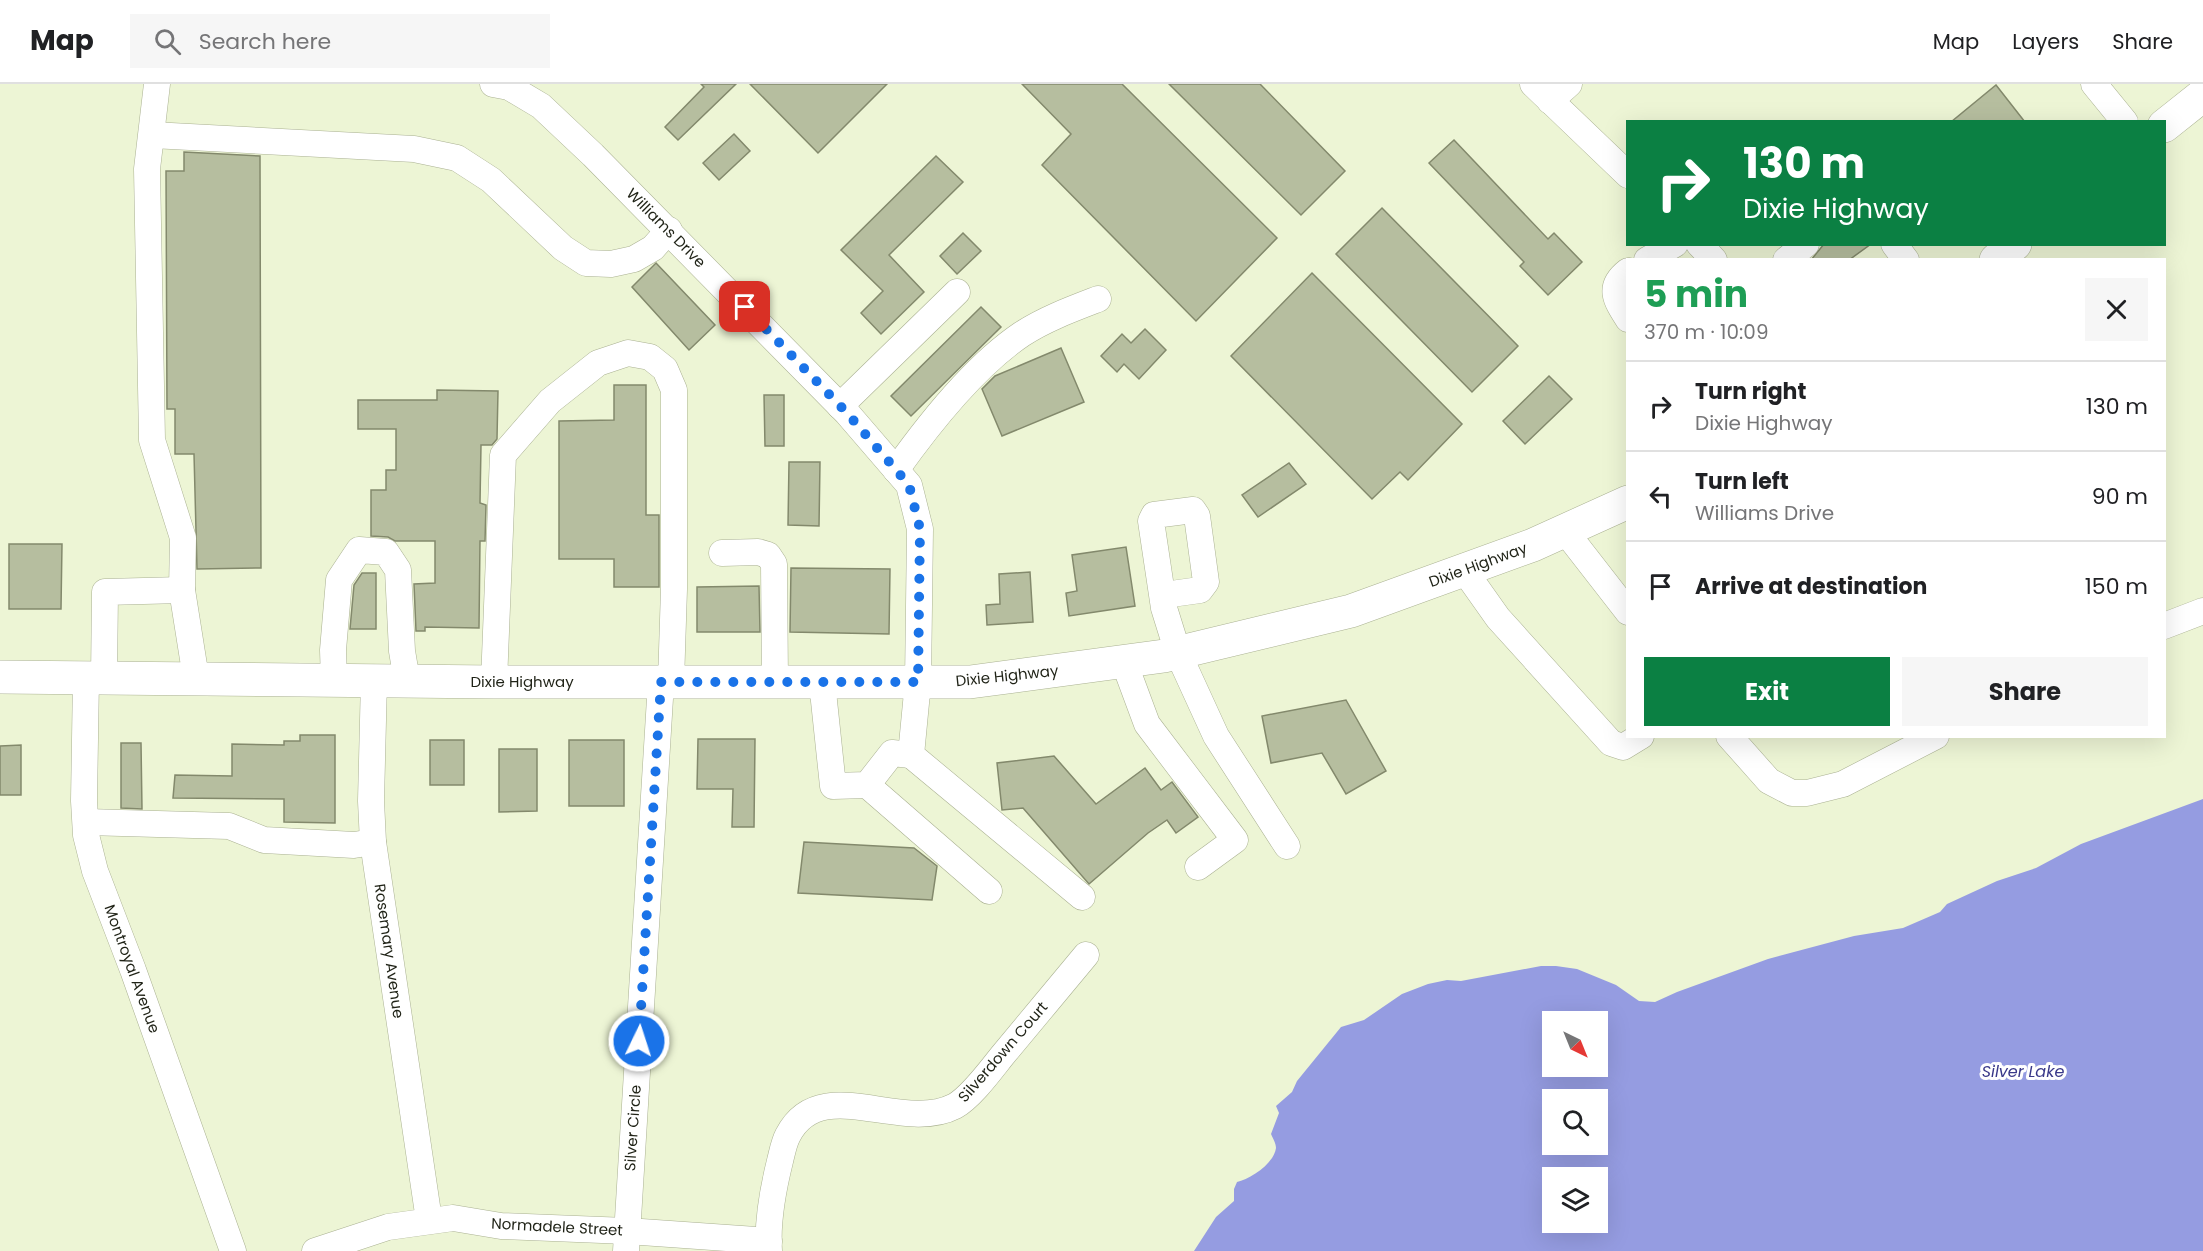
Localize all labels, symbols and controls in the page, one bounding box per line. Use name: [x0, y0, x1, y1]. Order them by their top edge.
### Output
search box: [130, 14, 550, 68]
text: Map: [30, 21, 94, 60]
icon: search: [151, 25, 184, 58]
text: Search here: [199, 26, 331, 57]
text: Map: [1933, 27, 1979, 56]
text: Layers: [2012, 27, 2079, 56]
text: Share: [2112, 27, 2173, 56]
text: 130 m: [1743, 134, 1865, 193]
icon: right: [1644, 144, 1722, 222]
street label: Williams Drive: [622, 183, 711, 272]
text: Dixie Highway: [1743, 190, 1929, 227]
text: 5 min: [1644, 269, 1748, 320]
button: close: [2085, 278, 2148, 341]
pin: [719, 281, 770, 332]
icon: arrive: [728, 290, 761, 323]
text: 370 m · 10:09: [1644, 318, 1769, 346]
text: Turn right: [1695, 376, 1806, 407]
icon: right: [1644, 390, 1677, 423]
text: 130 m: [2086, 391, 2148, 422]
text: Dixie Highway: [1695, 409, 1833, 437]
text: Turn left: [1695, 466, 1789, 497]
icon: left: [1644, 480, 1677, 513]
text: 90 m: [2092, 481, 2148, 512]
text: Williams Drive: [1695, 499, 1834, 527]
street label: Dixie Highway: [1426, 537, 1530, 592]
icon: arrive: [1644, 570, 1677, 603]
text: Arrive at destination: [1695, 571, 1927, 602]
text: 150 m: [2085, 571, 2148, 602]
button: Exit: [1644, 657, 1890, 726]
button: Share: [1902, 657, 2148, 726]
street label: Dixie Highway: [955, 660, 1060, 691]
street label: Dixie Highway: [470, 671, 574, 692]
street label: Rosemary Avenue: [370, 882, 409, 1020]
street label: Montroyal Avenue: [99, 902, 165, 1036]
street label: Silverdown Court: [953, 997, 1052, 1106]
position arrow: [607, 1009, 671, 1073]
north arrow: [1542, 1011, 1608, 1077]
map controls: [1542, 1011, 1608, 1233]
water label: Silver Lake: [1982, 1060, 2064, 1083]
street label: Silver Circle: [619, 1084, 646, 1172]
button: search: [1542, 1089, 1608, 1155]
button: layers: [1542, 1167, 1608, 1233]
street label: Normadele Street: [491, 1213, 623, 1240]

